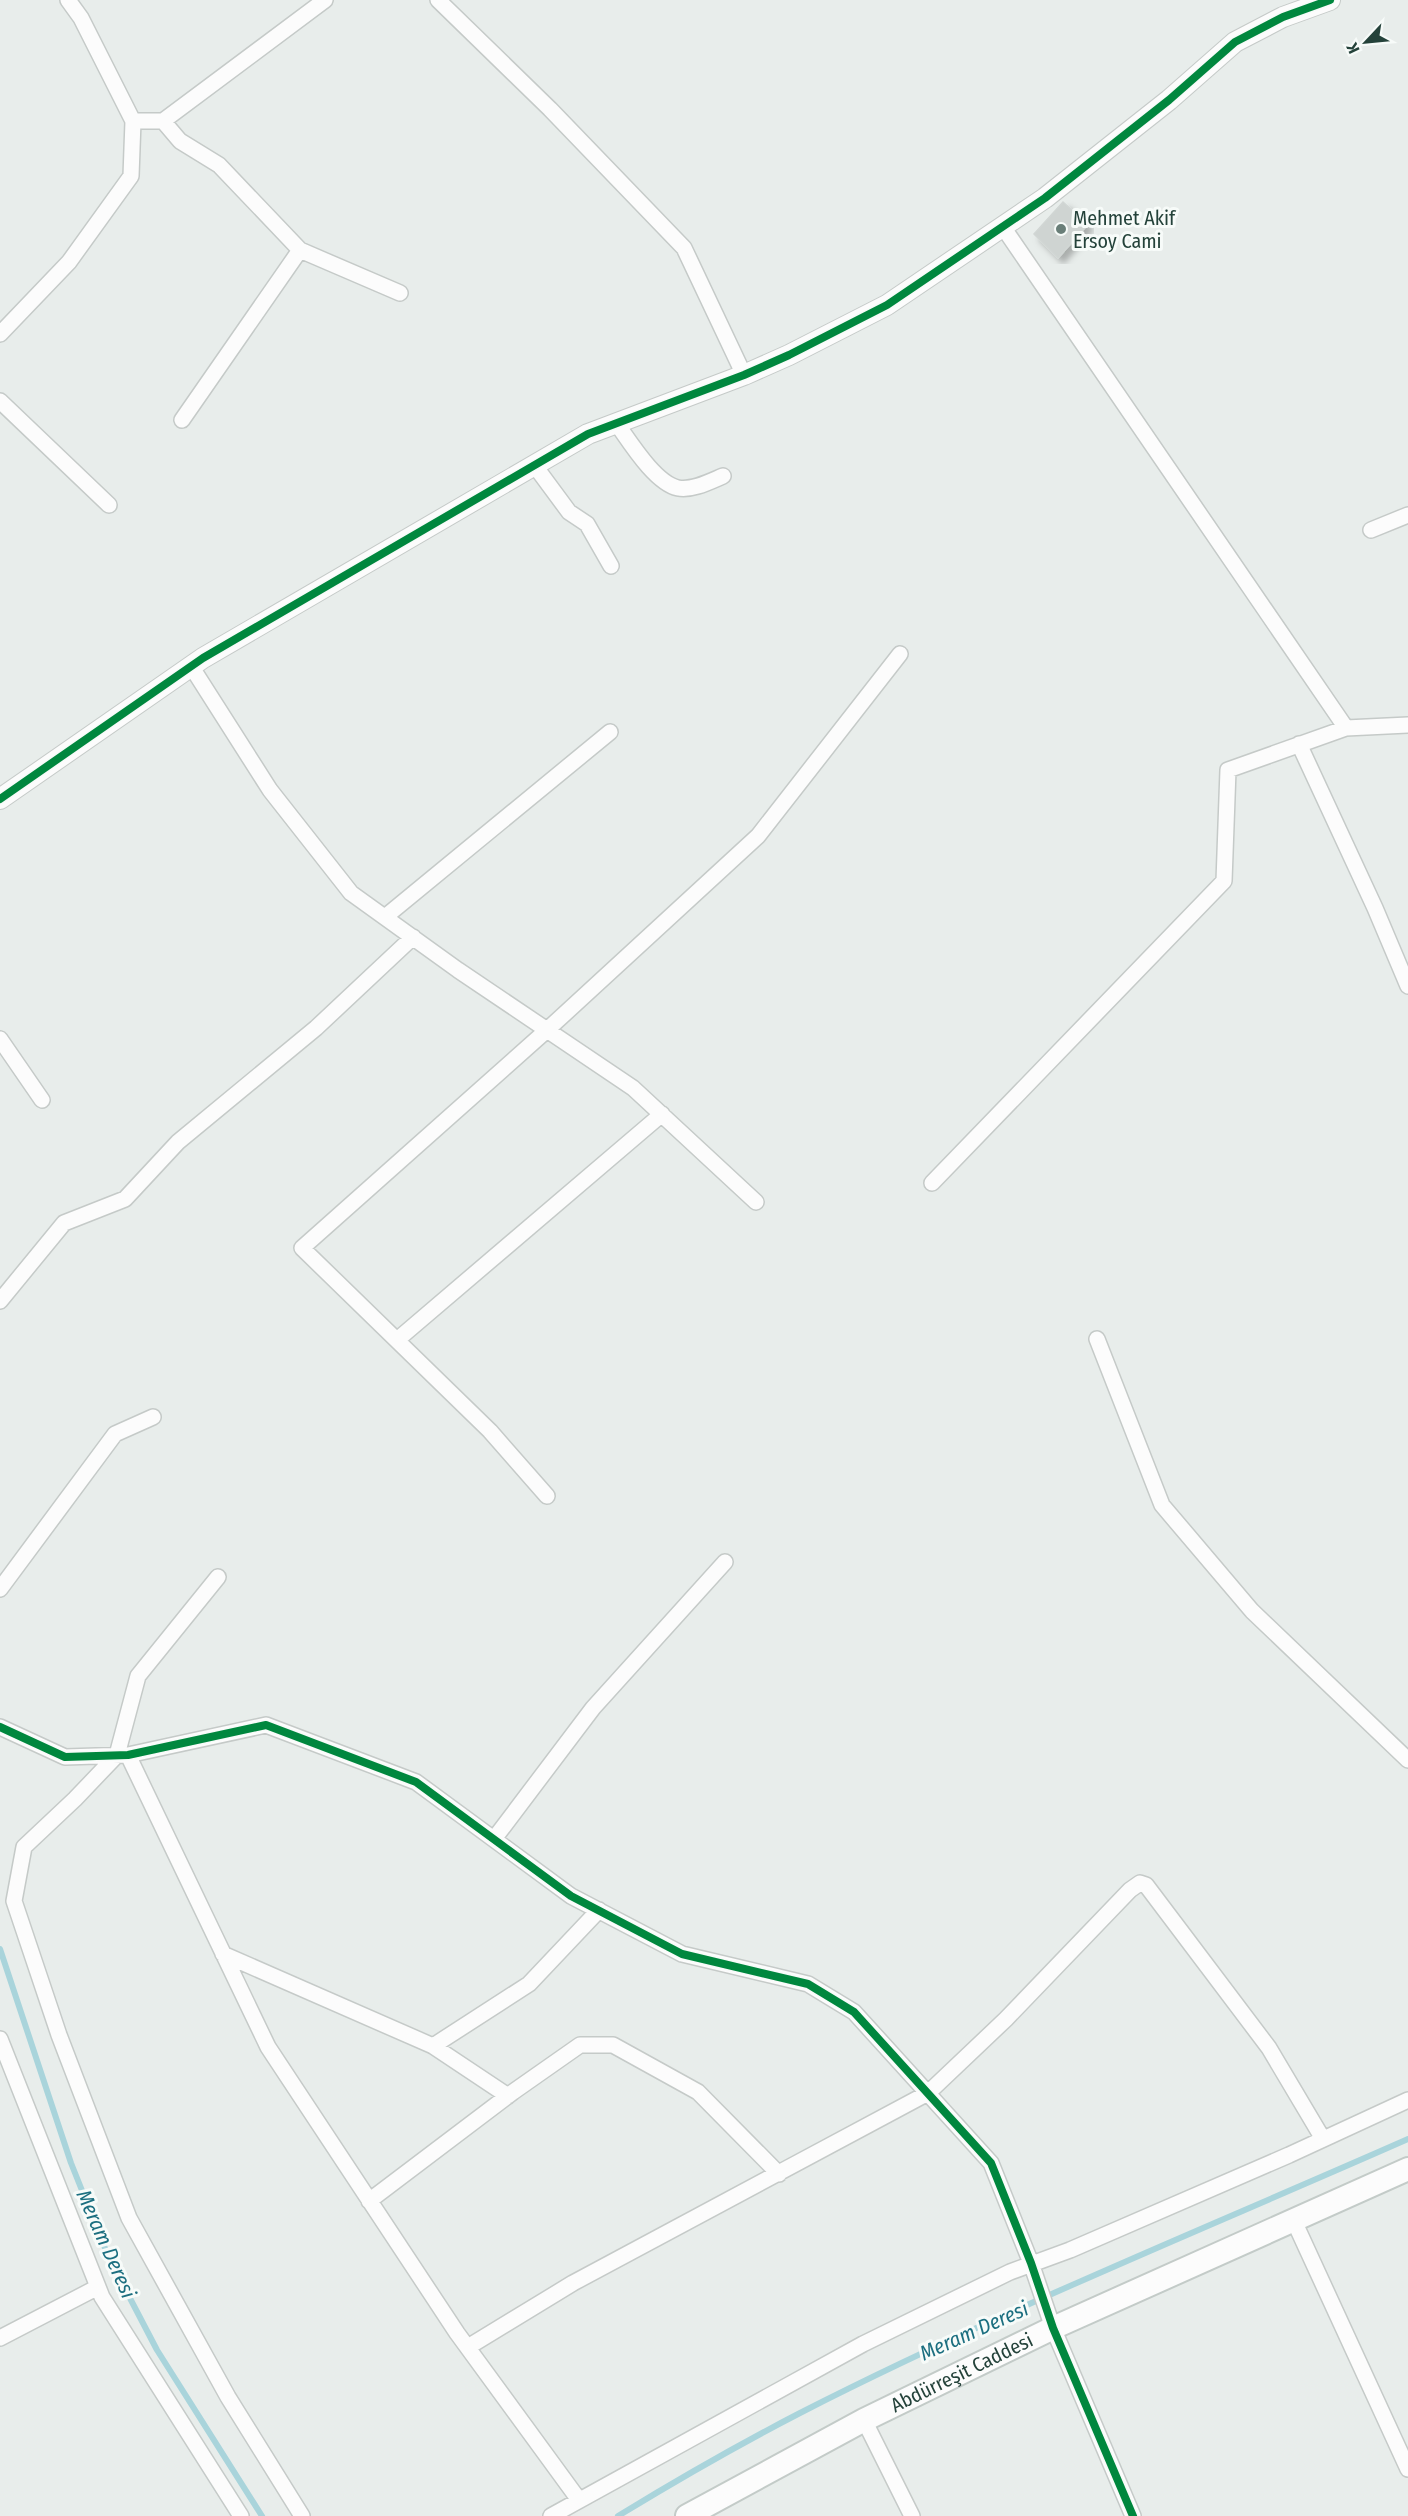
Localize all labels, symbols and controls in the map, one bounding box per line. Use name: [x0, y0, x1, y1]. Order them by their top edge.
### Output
north arrow: [1336, 12, 1396, 72]
text: K: [1342, 39, 1364, 57]
place label: Mehmet Akif Ersoy Cami: [1073, 206, 1177, 253]
marker: Mehmet Akif Ersoy Cami: [1054, 222, 1068, 236]
water label: Meram Deresi: [70, 2186, 142, 2303]
water label: Meram Deresi: [916, 2295, 1033, 2367]
street label: Abdürreşit Caddesi: [887, 2328, 1037, 2417]

